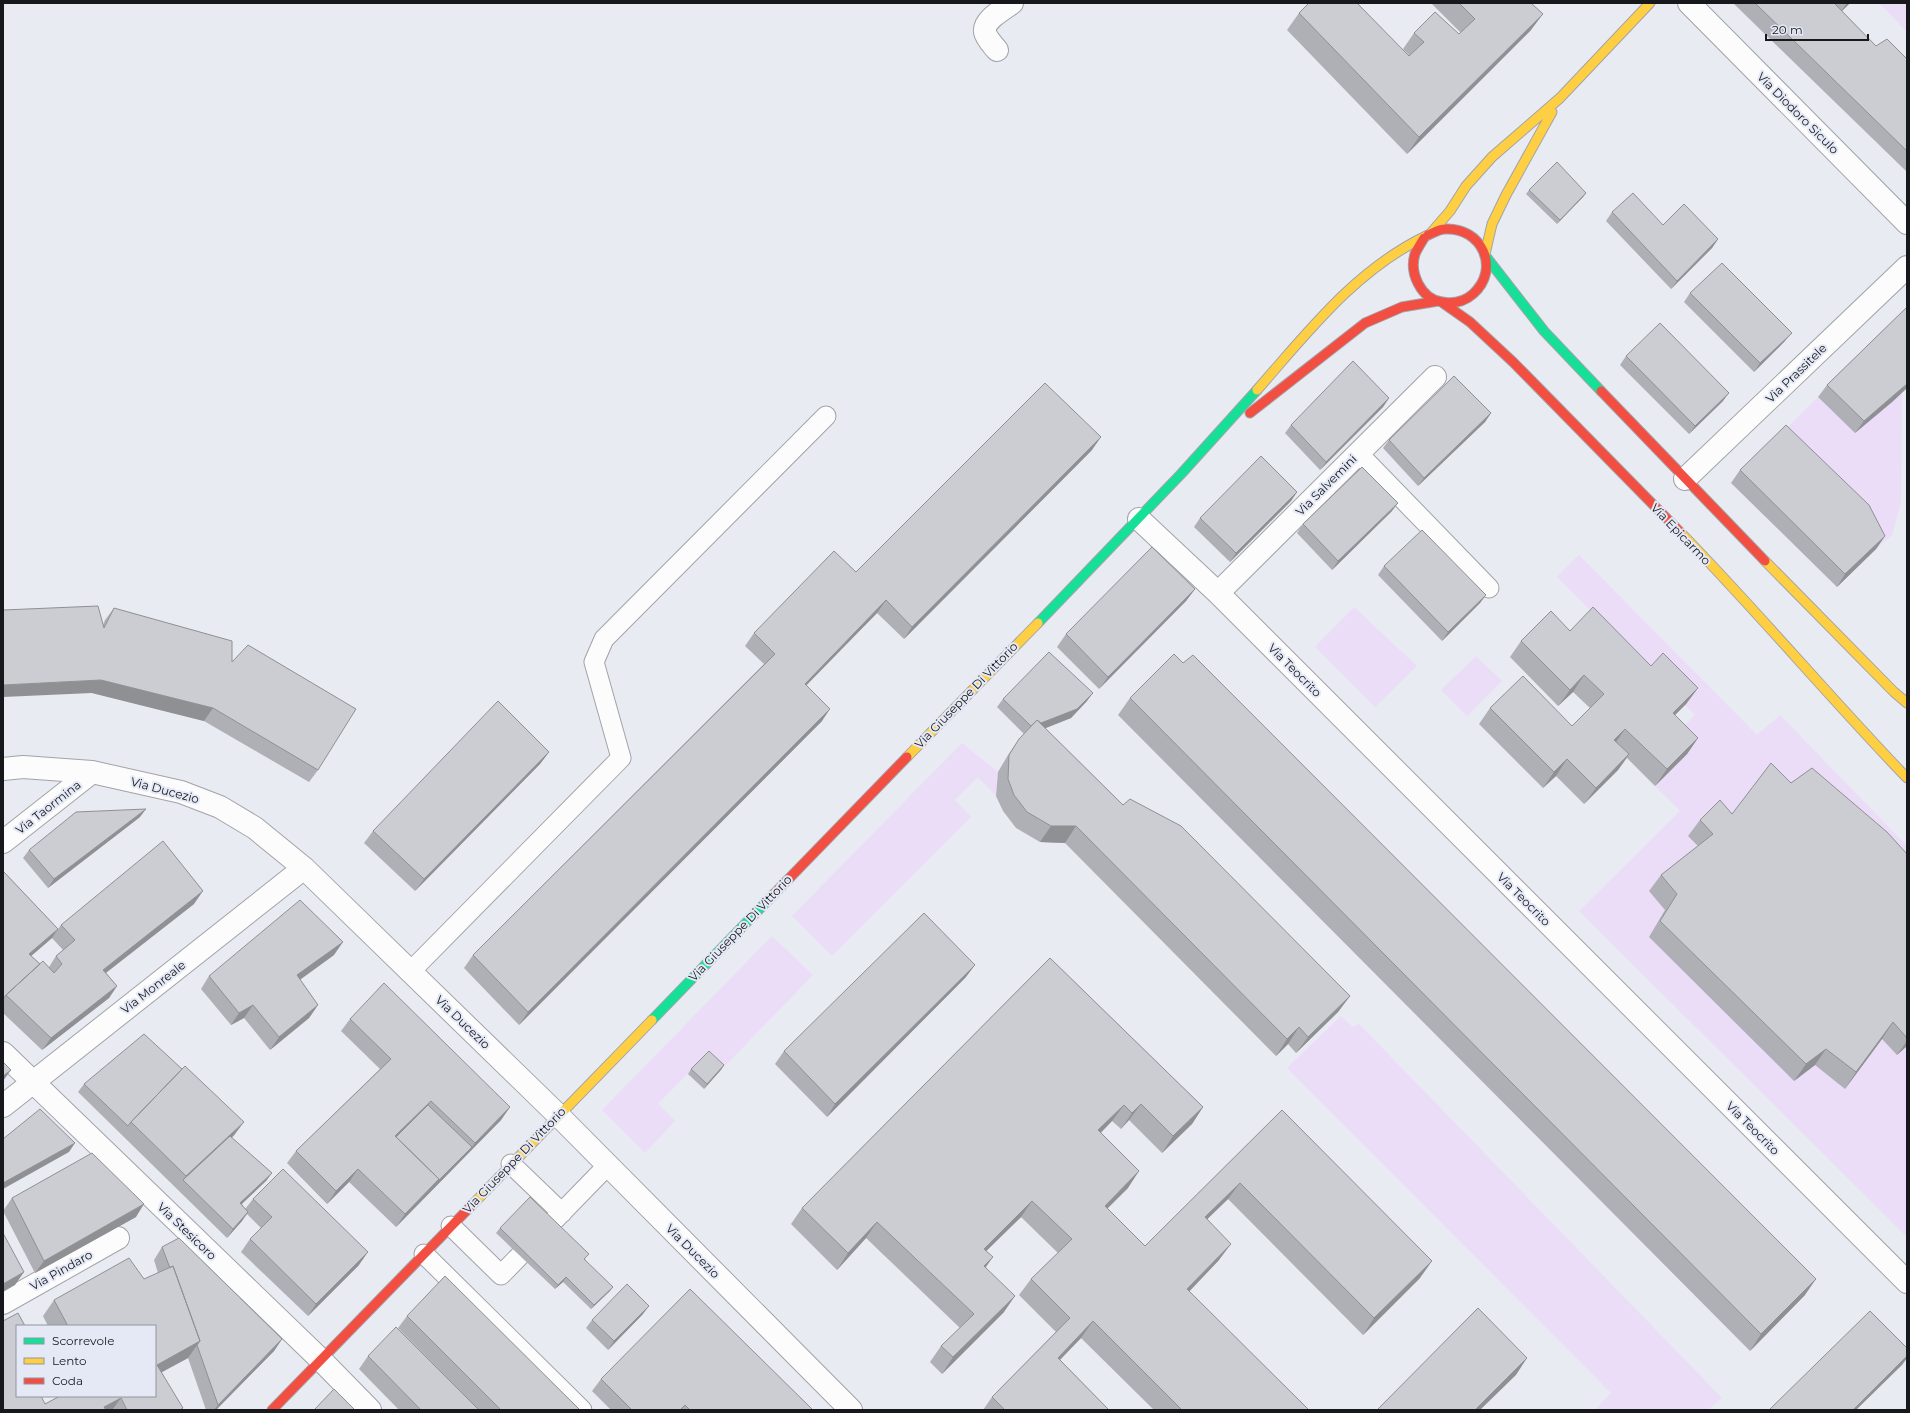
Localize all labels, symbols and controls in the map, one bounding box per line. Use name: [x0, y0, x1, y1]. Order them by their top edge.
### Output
scale bar: [1766, 16, 1868, 42]
text: 20 m: [1772, 22, 1803, 37]
street label: Via Diodoro Siculo: [1754, 69, 1842, 157]
street label: Via Prassitele: [1763, 340, 1829, 406]
street label: Via Salvemini: [1292, 451, 1360, 519]
street label: Via Epicarmo: [1648, 500, 1714, 568]
street label: Via Giuseppe Di Vittorio: [911, 639, 1021, 751]
street label: Via Teocrito: [1265, 640, 1325, 700]
street label: Via Ducezio: [129, 774, 201, 806]
street label: Via Taormina: [12, 777, 84, 837]
street label: Via Teocrito: [1494, 869, 1554, 929]
street label: Via Giuseppe Di Vittorio: [685, 872, 795, 984]
street label: Via Monreale: [118, 957, 188, 1017]
street label: Via Ducezio: [432, 992, 494, 1052]
street label: Via Teocrito: [1723, 1098, 1783, 1158]
street label: Via Giuseppe Di Vittorio: [459, 1104, 569, 1216]
street label: Via Stesicoro: [154, 1199, 220, 1263]
street label: Via Ducezio: [663, 1221, 723, 1281]
street label: Via Pindaro: [27, 1247, 95, 1293]
legend: [16, 1325, 156, 1397]
text: Scorrevole: [52, 1333, 114, 1348]
text: Lento: [52, 1353, 87, 1368]
text: Coda: [52, 1373, 83, 1388]

